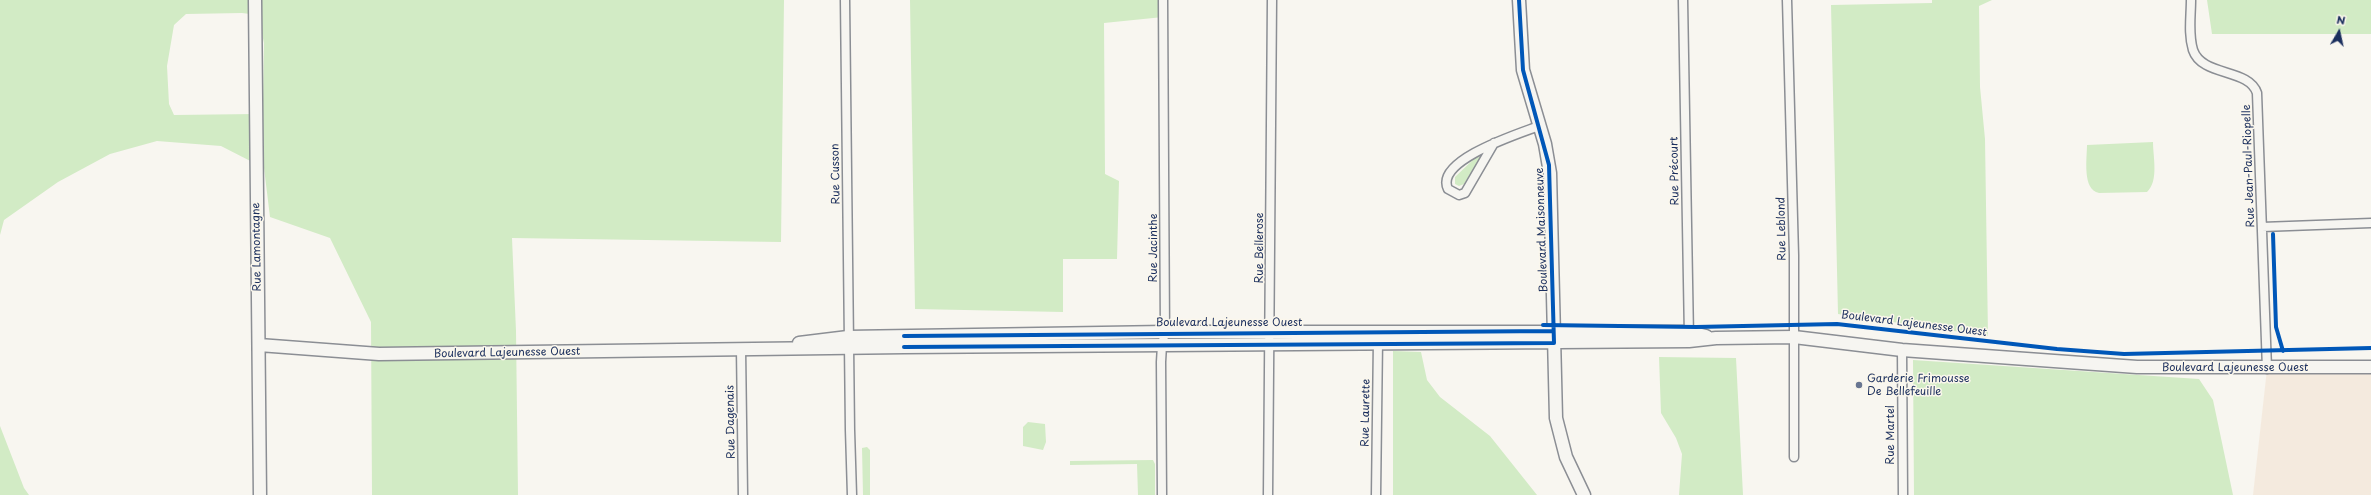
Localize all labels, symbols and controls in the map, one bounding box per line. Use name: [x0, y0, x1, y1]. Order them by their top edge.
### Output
text: N: [2335, 11, 2347, 29]
north arrow: [2319, 12, 2359, 52]
street label: Rue Jean-Paul-Riopelle: [2240, 104, 2258, 228]
street label: Rue Précourt: [1668, 136, 1682, 206]
street label: Rue Cusson: [829, 143, 843, 205]
street label: Boulevard Maisonneuve: [1533, 167, 1551, 293]
street label: Rue Leblond: [1775, 197, 1789, 261]
street label: Rue Lamontagne: [250, 202, 264, 292]
street label: Rue Bellerose: [1253, 212, 1267, 284]
street label: Rue Jacinthe: [1147, 213, 1161, 283]
street label: Boulevard Lajeunesse Ouest: [1840, 309, 1988, 339]
street label: Boulevard Lajeunesse Ouest: [1156, 316, 1302, 330]
street label: Boulevard Lajeunesse Ouest: [434, 345, 580, 361]
street label: Boulevard Lajeunesse Ouest: [2162, 361, 2308, 375]
place label: Garderie Frimousse De Bellefeuille: [1867, 372, 1970, 398]
street label: Rue Laurette: [1359, 379, 1373, 447]
marker: Garderie Frimousse De Bellefeuille: [1854, 380, 1864, 390]
street label: Rue Dagenais: [724, 385, 738, 459]
street label: Rue Martel: [1884, 405, 1898, 465]

